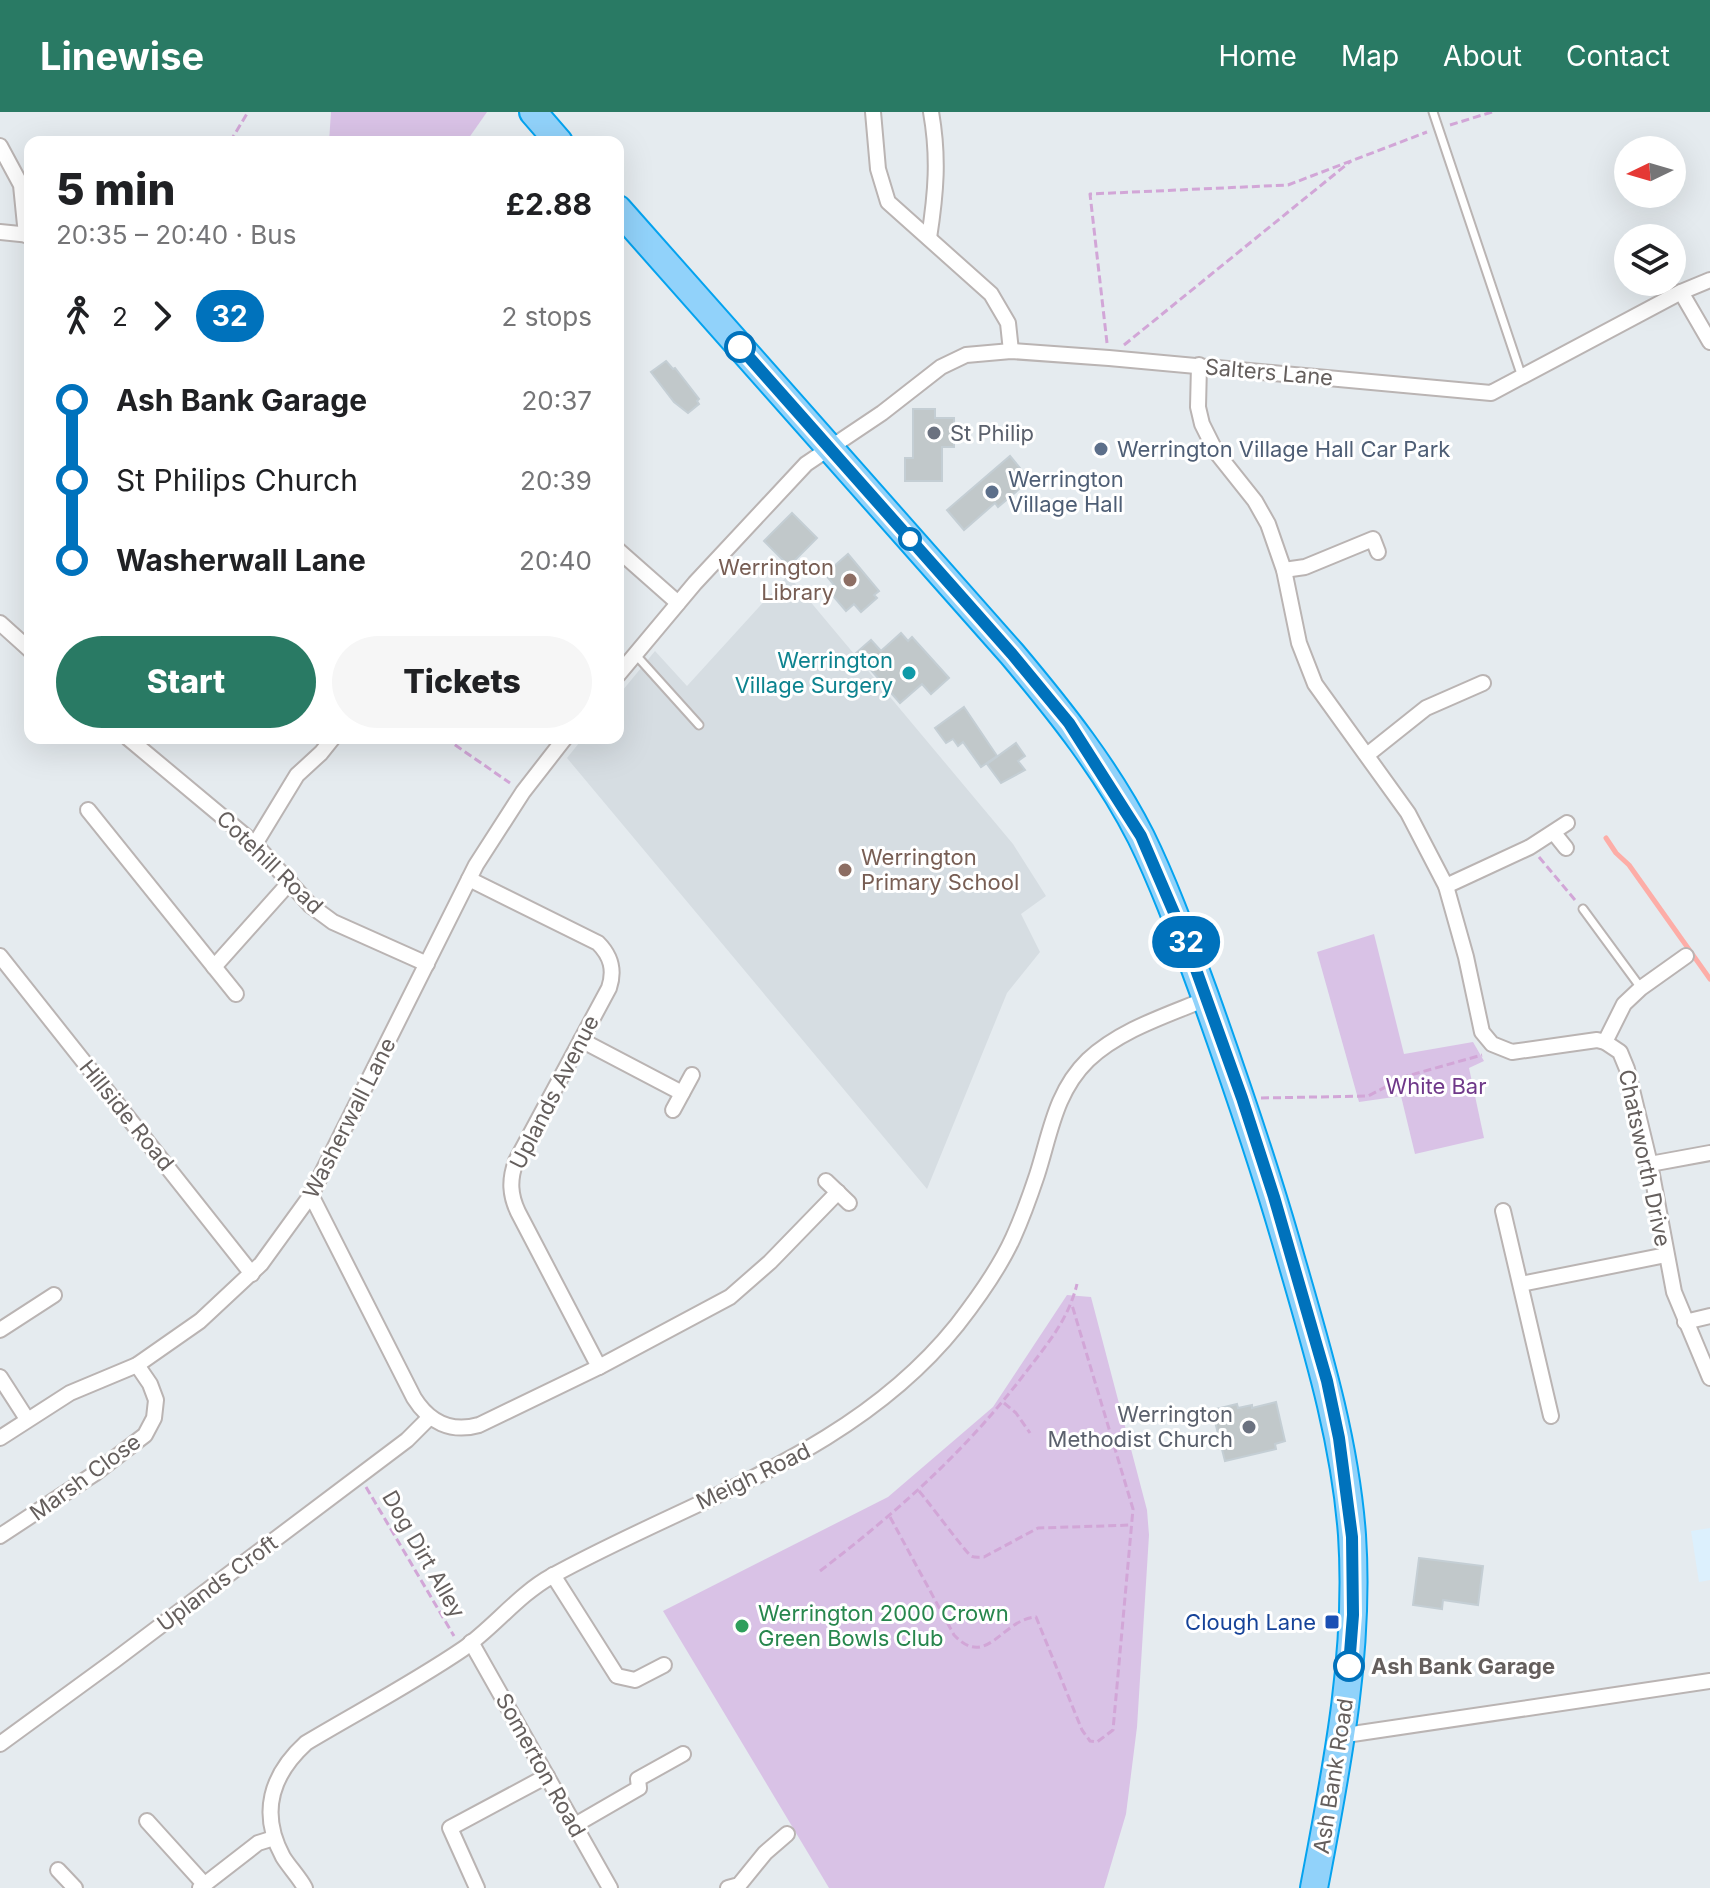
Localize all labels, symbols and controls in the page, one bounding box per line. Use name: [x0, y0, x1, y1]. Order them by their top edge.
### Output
text: Linewise: [40, 33, 204, 79]
text: Home: [1218, 39, 1297, 73]
text: Map: [1341, 39, 1399, 73]
text: About: [1443, 39, 1522, 73]
text: Contact: [1566, 39, 1670, 73]
north arrow: [1614, 136, 1686, 208]
map controls: [1614, 136, 1686, 296]
text: 5 min: [56, 162, 176, 216]
text: £2.88: [506, 186, 592, 222]
text: 20:35 – 20:40 · Bus: [56, 219, 296, 250]
button: layers: [1614, 224, 1686, 296]
icon: walk: [56, 294, 100, 338]
icon: forward: [140, 294, 184, 338]
text: 32: [212, 299, 248, 333]
text: 2: [112, 301, 128, 332]
text: 2 stops: [502, 301, 592, 332]
unlabelled marker: [725, 332, 755, 362]
street label: Salters Lane: [1204, 353, 1334, 391]
text: Ash Bank Garage: [116, 382, 367, 418]
text: 20:37: [521, 385, 592, 416]
place label: St Philip: [950, 420, 1034, 446]
marker: St Philip: [925, 424, 943, 442]
place label: Werrington Village Hall Car Park: [1117, 436, 1450, 462]
marker: Werrington Village Hall Car Park: [1092, 440, 1110, 458]
text: St Philips Church: [116, 462, 358, 498]
text: 20:39: [520, 465, 592, 496]
place label: Werrington Village Hall: [1008, 466, 1124, 517]
marker: Werrington Village Hall: [983, 483, 1001, 501]
unlabelled marker: [899, 528, 921, 550]
text: Washerwall Lane: [116, 542, 366, 578]
text: 20:40: [519, 545, 592, 576]
place label: Werrington Library: [718, 554, 834, 605]
marker: Werrington Library: [841, 571, 859, 589]
button: Start: [56, 636, 316, 728]
button: Tickets: [332, 636, 592, 728]
place label: Werrington Village Surgery: [735, 647, 893, 698]
marker: Werrington Village Surgery: [900, 664, 918, 682]
street label: Cotehill Road: [212, 805, 328, 919]
place label: Werrington Primary School: [861, 844, 1019, 895]
marker: Werrington Primary School: [836, 861, 854, 879]
line badge: 32: [1150, 916, 1222, 968]
text: 32: [1168, 925, 1204, 959]
street label: Uplands Avenue: [504, 1011, 604, 1173]
street label: Washerwall Lane: [297, 1033, 401, 1203]
street label: Hillside Road: [74, 1054, 180, 1176]
street label: Chatsworth Drive: [1614, 1067, 1676, 1249]
park label: White Bar: [1385, 1073, 1487, 1099]
place label: Werrington Methodist Church: [1048, 1401, 1233, 1452]
marker: Werrington Methodist Church: [1240, 1418, 1258, 1436]
street label: Marsh Close: [25, 1428, 145, 1526]
street label: Meigh Road: [692, 1437, 814, 1515]
street label: Dog Dirt Alley: [377, 1486, 471, 1622]
street label: Uplands Croft: [152, 1529, 282, 1637]
place label: Werrington 2000 Crown Green Bowls Club: [758, 1600, 1009, 1651]
place label: Clough Lane: [1185, 1609, 1316, 1635]
marker: Clough Lane: [1323, 1613, 1341, 1631]
marker: Werrington 2000 Crown Green Bowls Club: [733, 1617, 751, 1635]
marker: Ash Bank Garage: [1334, 1651, 1364, 1681]
place label: Ash Bank Garage: [1371, 1653, 1555, 1679]
street label: Somerton Road: [491, 1689, 591, 1841]
street label: Ash Bank Road: [1308, 1696, 1358, 1856]

